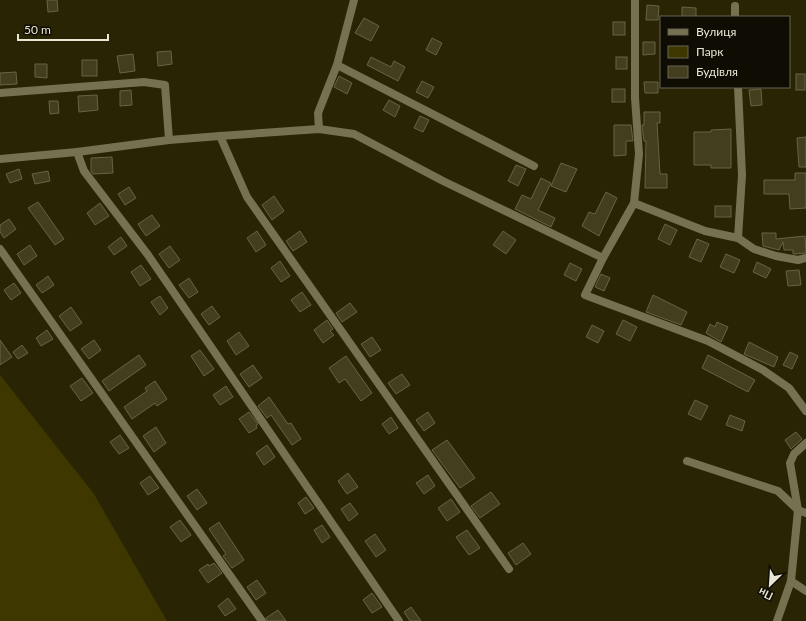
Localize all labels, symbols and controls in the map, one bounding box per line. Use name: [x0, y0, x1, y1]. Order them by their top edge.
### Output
scale bar: [18, 16, 108, 42]
legend: [660, 16, 790, 88]
text: 50 m: [24, 22, 51, 37]
text: Вулиця: [696, 24, 736, 39]
text: Парк: [696, 44, 724, 59]
text: Будівля: [696, 64, 738, 79]
north arrow: [750, 565, 790, 605]
text: Пн: [756, 586, 775, 603]

